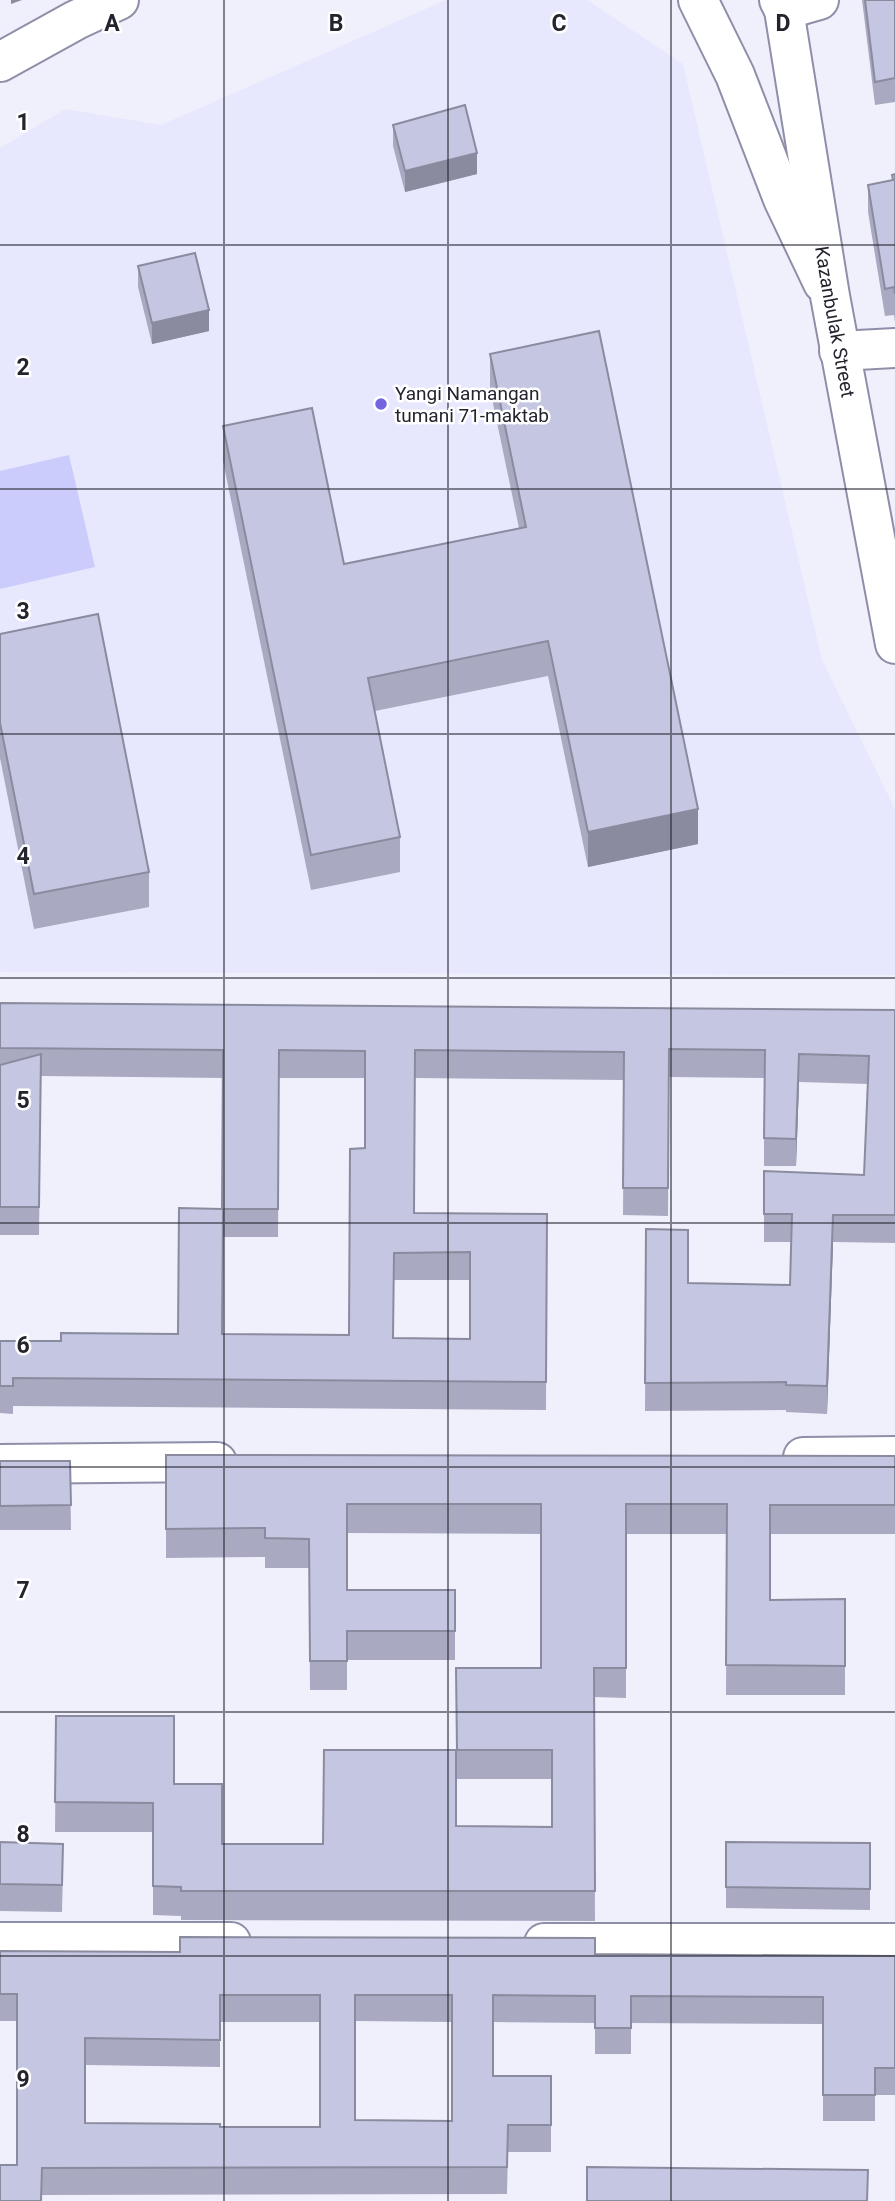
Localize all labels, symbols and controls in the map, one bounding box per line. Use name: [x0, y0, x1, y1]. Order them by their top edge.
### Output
text: A: [104, 10, 120, 37]
text: B: [329, 10, 343, 37]
text: C: [551, 10, 567, 37]
text: D: [776, 10, 790, 37]
text: 1: [16, 109, 30, 136]
street label: Kazanbulak Street: [811, 244, 860, 399]
text: 2: [16, 354, 30, 381]
place label: Yangi Namangan tumani 71-maktab: [395, 382, 549, 427]
marker: Yangi Namangan tumani 71-maktab: [373, 396, 389, 412]
text: 3: [16, 598, 30, 625]
text: 4: [16, 843, 30, 870]
text: 5: [16, 1087, 30, 1114]
text: 6: [16, 1332, 30, 1359]
text: 7: [16, 1577, 30, 1604]
text: 8: [16, 1821, 30, 1848]
text: 9: [16, 2066, 30, 2093]

